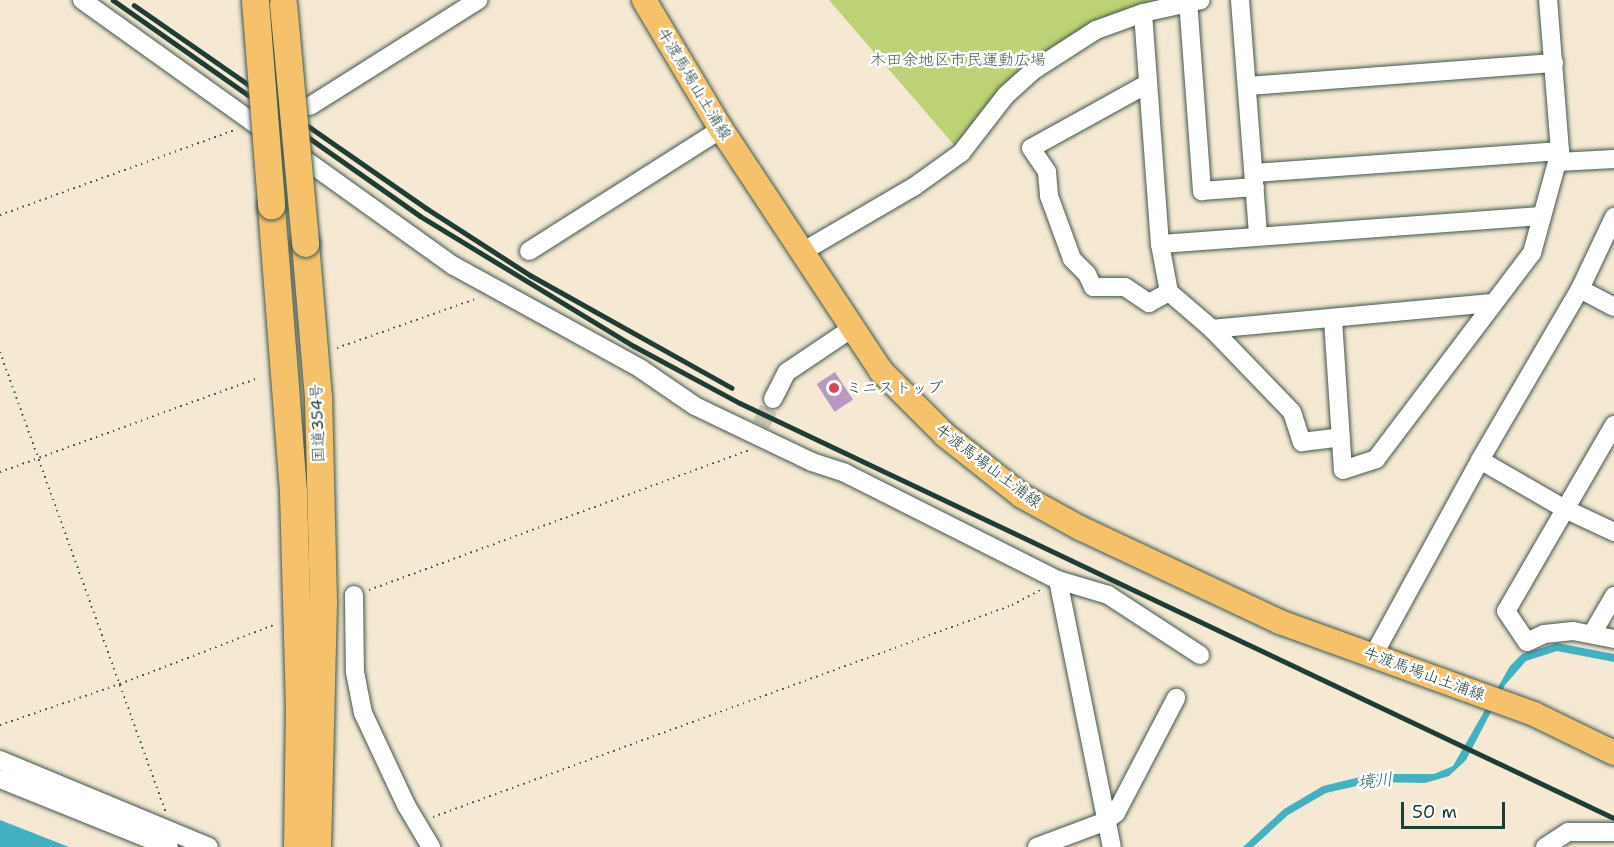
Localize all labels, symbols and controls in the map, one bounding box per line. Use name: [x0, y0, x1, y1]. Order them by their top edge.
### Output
street label: 牛渡馬場山土浦線: [653, 24, 735, 144]
park label: 木田余地区市民運動広場: [870, 50, 1046, 70]
place label: ミニストップ: [846, 378, 942, 398]
marker: ミニストップ: [827, 381, 841, 395]
street label: 国道354号: [307, 383, 329, 463]
street label: 牛渡馬場山土浦線: [931, 420, 1045, 512]
street label: 牛渡馬場山土浦線: [1361, 643, 1487, 705]
water label: 境川: [1356, 768, 1394, 794]
scale bar: [1404, 790, 1508, 828]
text: 50 m: [1412, 800, 1457, 824]

